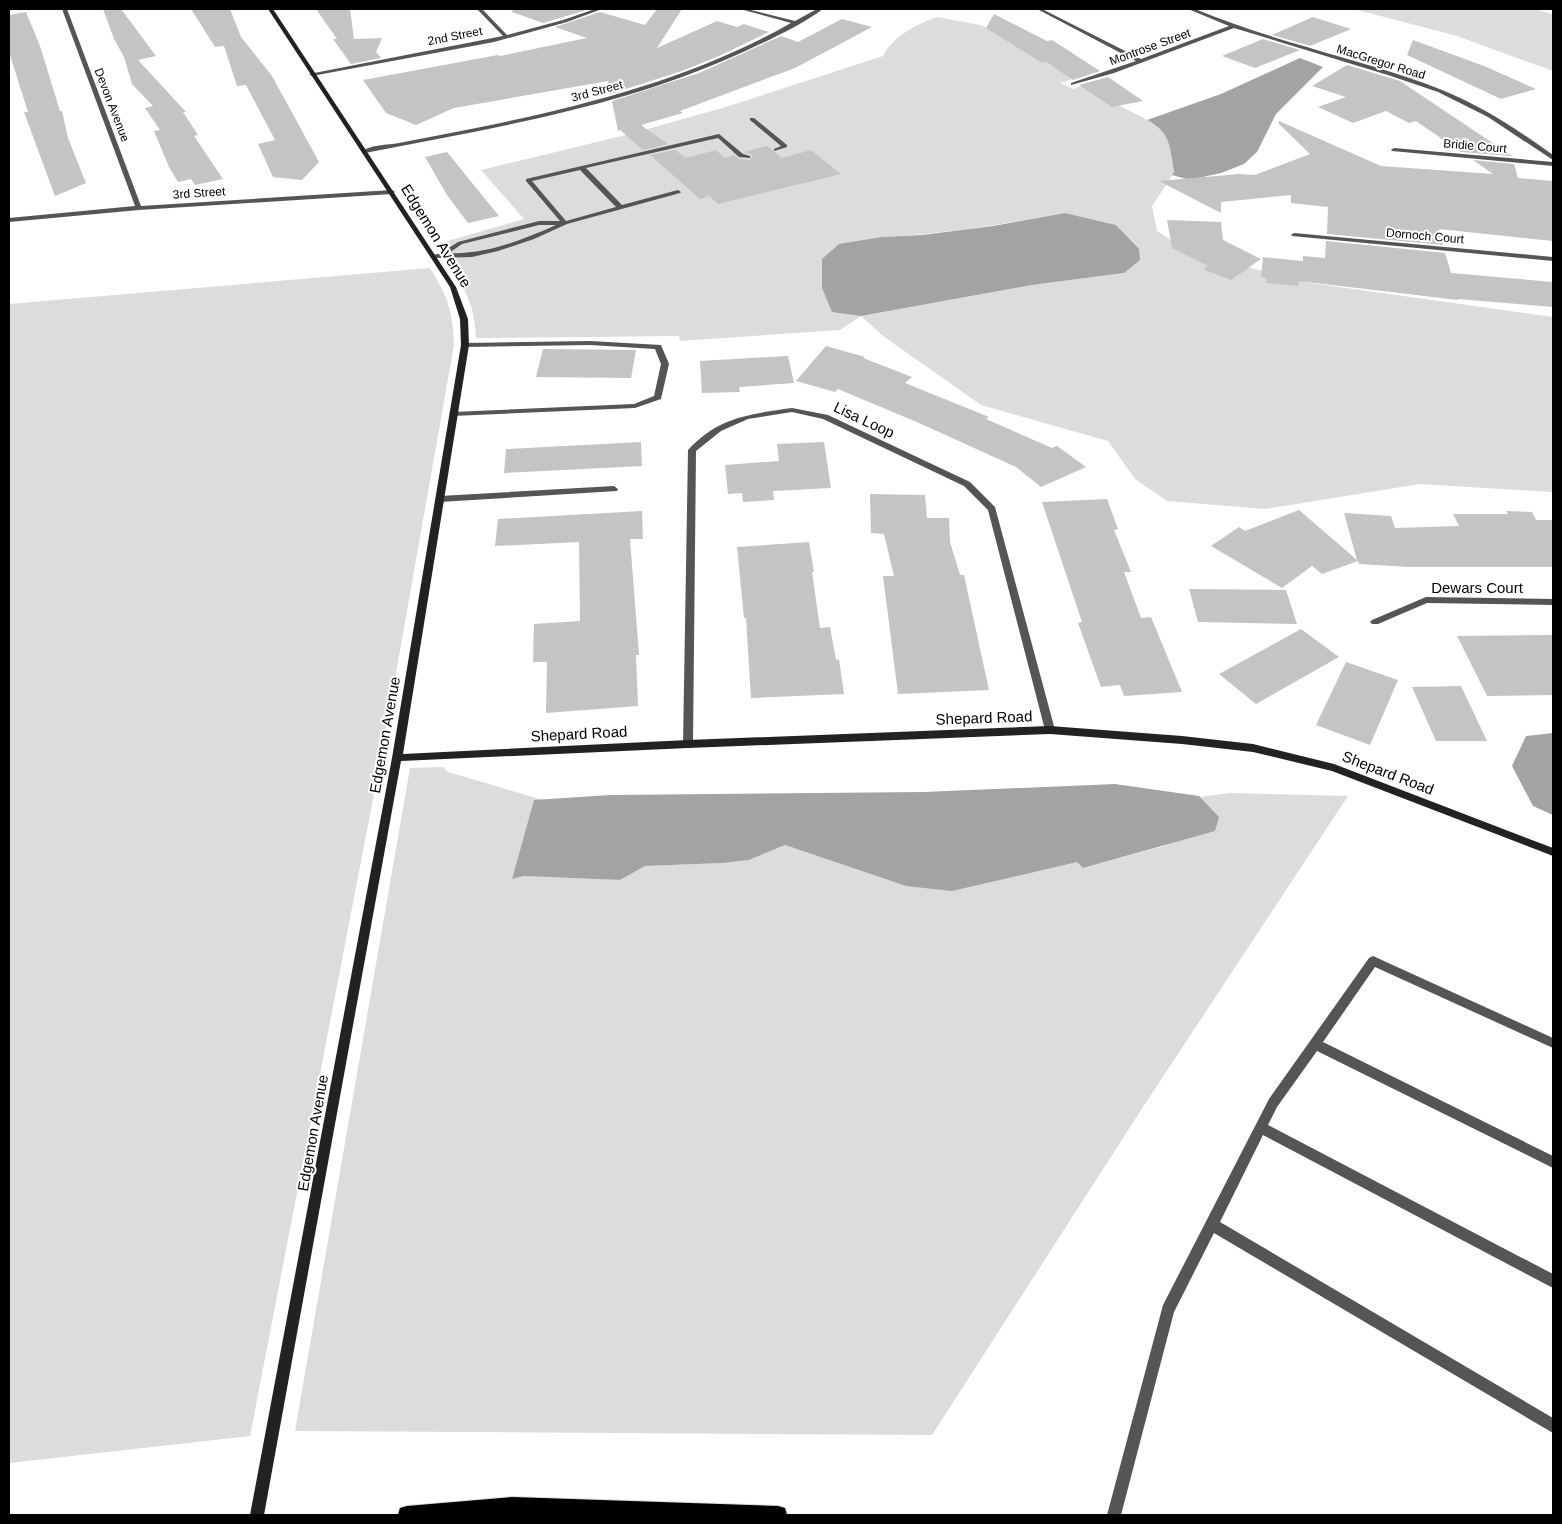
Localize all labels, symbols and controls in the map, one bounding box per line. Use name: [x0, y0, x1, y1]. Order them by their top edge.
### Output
street label: 2nd Street: [426, 24, 484, 48]
street label: Montrose Street: [1107, 26, 1193, 68]
street label: MacGregor Road: [1335, 42, 1427, 82]
street label: Devon Avenue: [92, 66, 133, 144]
street label: 3rd Street: [570, 77, 625, 105]
street label: Bridie Court: [1443, 136, 1508, 156]
street label: Edgemon Avenue: [398, 181, 475, 290]
street label: 3rd Street: [172, 184, 226, 202]
street label: Dornoch Court: [1386, 226, 1465, 246]
street label: Lisa Loop: [831, 398, 897, 441]
street label: Dewars Court: [1431, 579, 1524, 596]
street label: Edgemon Avenue: [366, 675, 403, 795]
street label: Shepard Road: [935, 707, 1033, 728]
street label: Shepard Road: [530, 722, 628, 745]
street label: Shepard Road: [1340, 747, 1436, 798]
street label: Edgemon Avenue: [294, 1073, 331, 1193]

